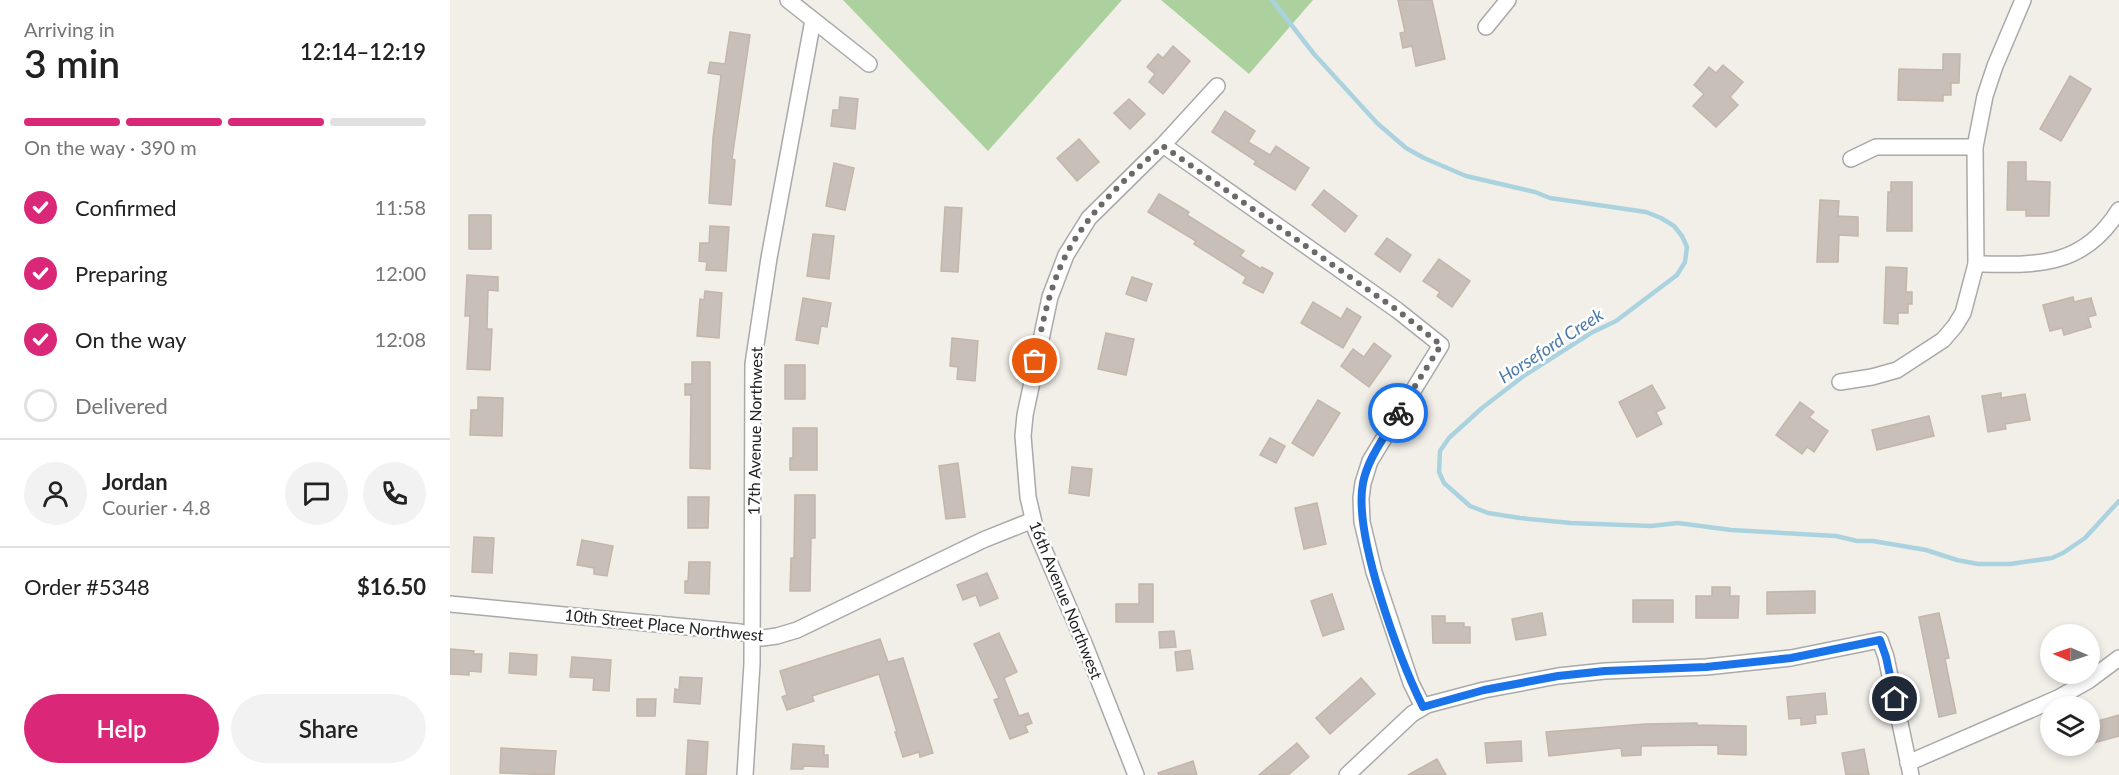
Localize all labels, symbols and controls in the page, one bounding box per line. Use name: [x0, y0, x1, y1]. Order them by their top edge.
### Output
text: Arriving in: [24, 17, 115, 41]
text: 12:14–12:19: [300, 38, 426, 65]
text: 3 min: [24, 40, 120, 86]
text: On the way · 390 m: [24, 135, 197, 159]
icon: check: [24, 191, 57, 224]
text: Confirmed: [75, 194, 177, 221]
text: 11:58: [375, 195, 426, 219]
icon: check: [24, 257, 57, 290]
text: Preparing: [75, 260, 167, 287]
text: 12:00: [375, 261, 426, 285]
water label: Horseford Creek: [1494, 303, 1607, 387]
icon: check: [24, 323, 57, 356]
text: On the way: [75, 326, 186, 353]
text: 12:08: [375, 327, 426, 351]
pin: [1009, 335, 1060, 386]
icon: bag: [1018, 344, 1051, 377]
street label: 17th Avenue Northwest: [744, 346, 765, 516]
courier: [1368, 383, 1428, 443]
text: Delivered: [75, 392, 168, 419]
icon: bike: [1382, 397, 1415, 430]
button: person: [24, 462, 87, 525]
button: chat: [285, 462, 348, 525]
button: phone: [363, 462, 426, 525]
text: Jordan: [102, 468, 168, 495]
text: Courier · 4.8: [102, 495, 211, 519]
street label: 16th Avenue Northwest: [1026, 518, 1107, 682]
text: Order #5348: [24, 573, 150, 600]
text: $16.50: [357, 573, 426, 600]
street label: 10th Street Place Northwest: [564, 605, 765, 644]
north arrow: [2040, 624, 2100, 684]
map controls: [2040, 624, 2100, 756]
pin: [1869, 673, 1920, 724]
icon: home: [1878, 682, 1911, 715]
button: Help: [24, 694, 219, 763]
button: Share: [231, 694, 426, 763]
button: layers: [2040, 696, 2100, 756]

